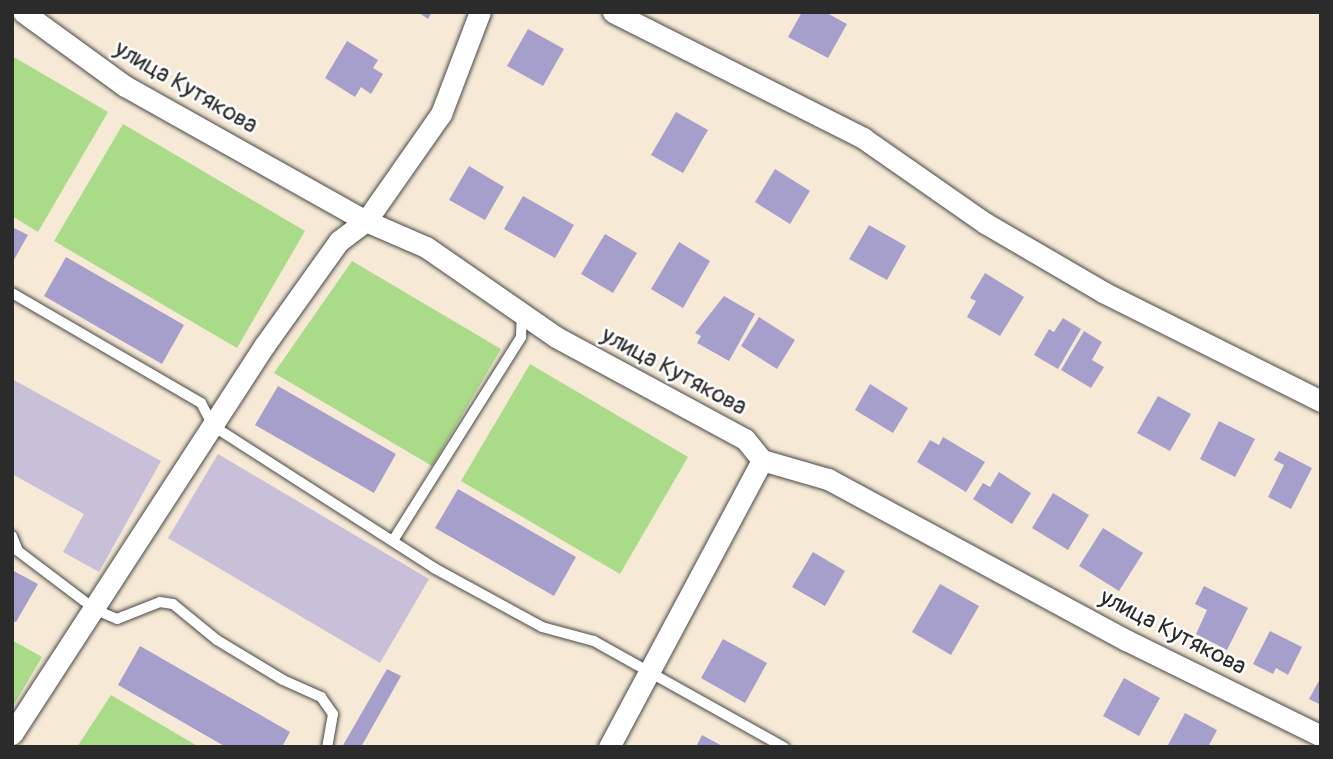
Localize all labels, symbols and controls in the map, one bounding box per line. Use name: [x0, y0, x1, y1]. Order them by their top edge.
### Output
street label: улица Кутякова: [109, 34, 263, 140]
street label: улица Кутякова: [596, 321, 752, 421]
street label: улица Кутякова: [1095, 583, 1251, 681]

